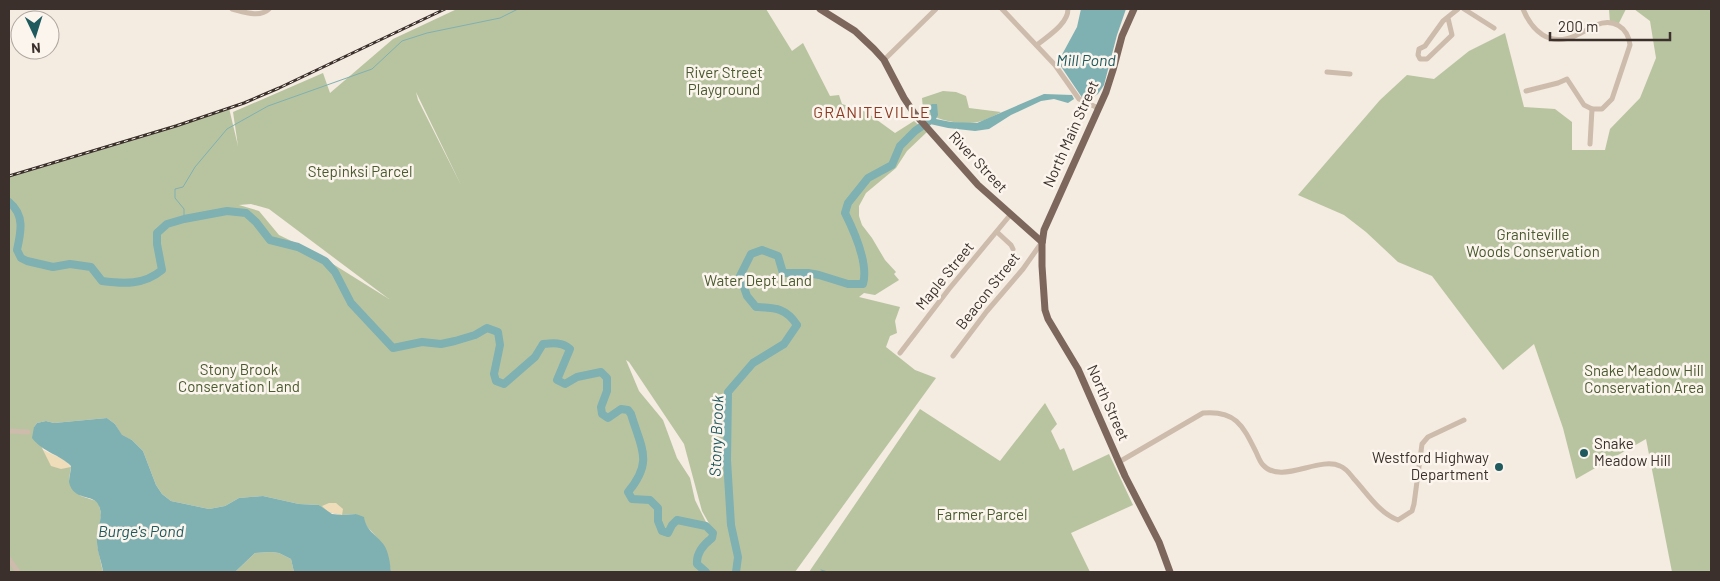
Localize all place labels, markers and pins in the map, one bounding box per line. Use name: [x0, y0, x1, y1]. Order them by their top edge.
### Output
place label: Snake Meadow Hill: [1594, 434, 1671, 469]
marker: Snake Meadow Hill: [1578, 447, 1590, 459]
place label: Westford Highway Department: [1372, 448, 1489, 483]
marker: Westford Highway Department: [1493, 461, 1505, 473]

